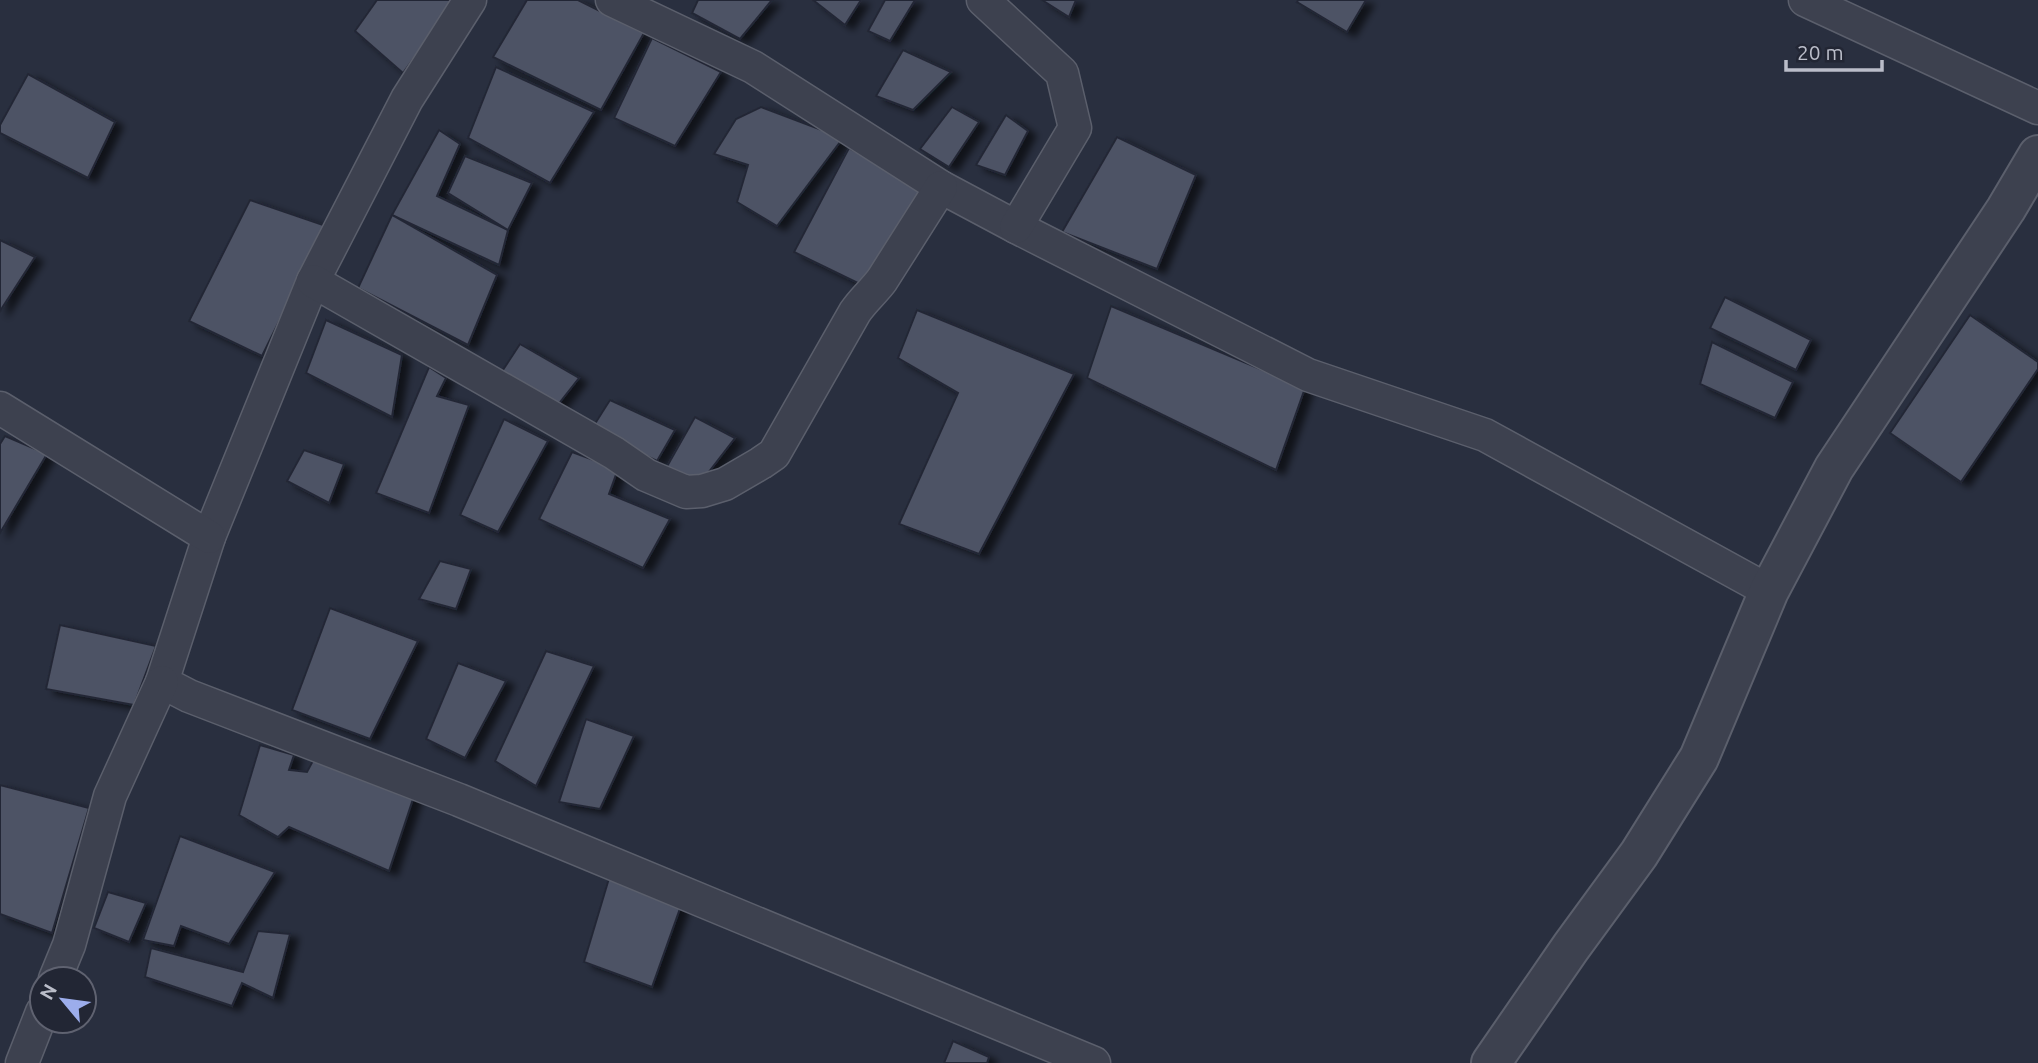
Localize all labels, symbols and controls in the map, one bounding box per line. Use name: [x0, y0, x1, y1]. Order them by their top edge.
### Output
scale bar: [1786, 28, 1882, 72]
text: 20 m: [1797, 40, 1844, 64]
north arrow: [28, 965, 98, 1035]
text: N: [35, 980, 61, 1003]

